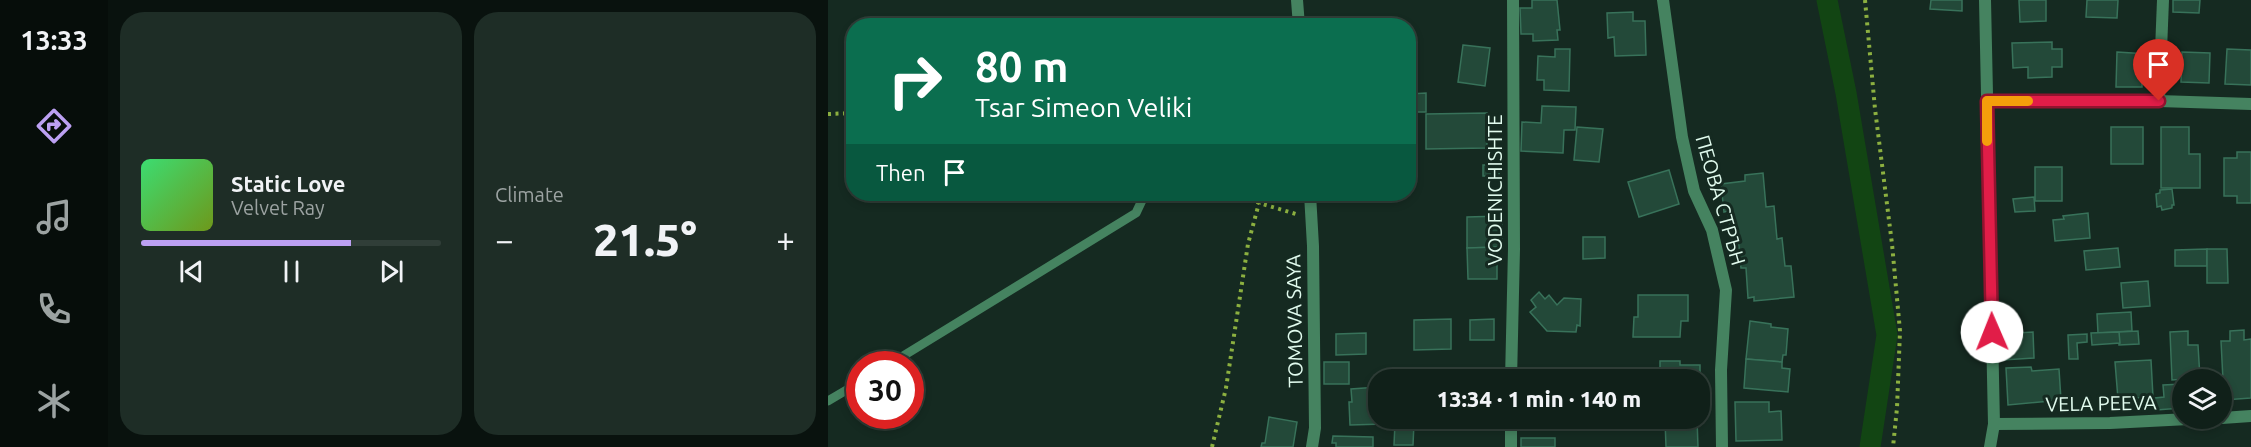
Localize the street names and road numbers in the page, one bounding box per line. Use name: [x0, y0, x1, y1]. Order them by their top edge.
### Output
street label: VODENICHISHTE: [1483, 115, 1506, 265]
street label: ПЕОВА СТРЪН: [1691, 132, 1751, 268]
street label: TOMOVA SAYA: [1281, 254, 1307, 388]
street label: VELA PEEVA: [2045, 391, 2157, 415]

